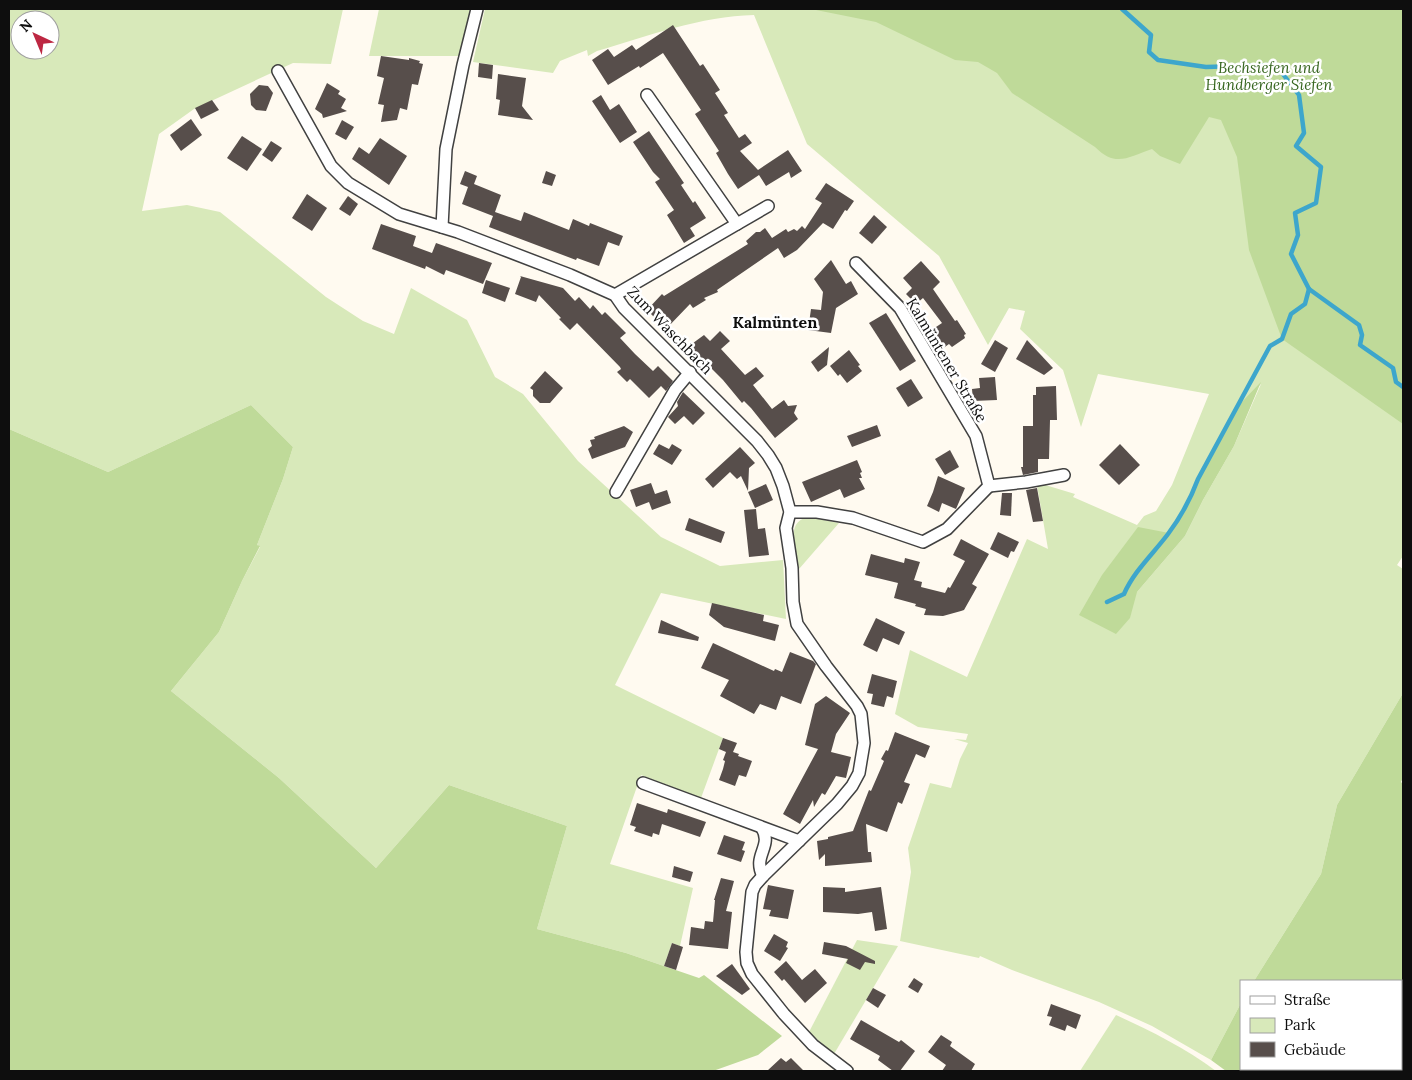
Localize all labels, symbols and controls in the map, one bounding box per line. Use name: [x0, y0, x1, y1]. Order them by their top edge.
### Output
north arrow: [10, 10, 60, 60]
text: N: [16, 15, 36, 36]
park label: Bechsiefen und Hundberger Siefen: [1206, 58, 1333, 94]
street label: Zum Waschbach: [623, 282, 717, 378]
street label: Kalmüntener Straße: [902, 294, 992, 426]
district label: Kalmünten: [733, 312, 817, 332]
legend: [1240, 980, 1402, 1070]
text: Straße: [1284, 990, 1331, 1009]
text: Park: [1284, 1015, 1315, 1034]
text: Gebäude: [1284, 1040, 1346, 1059]

